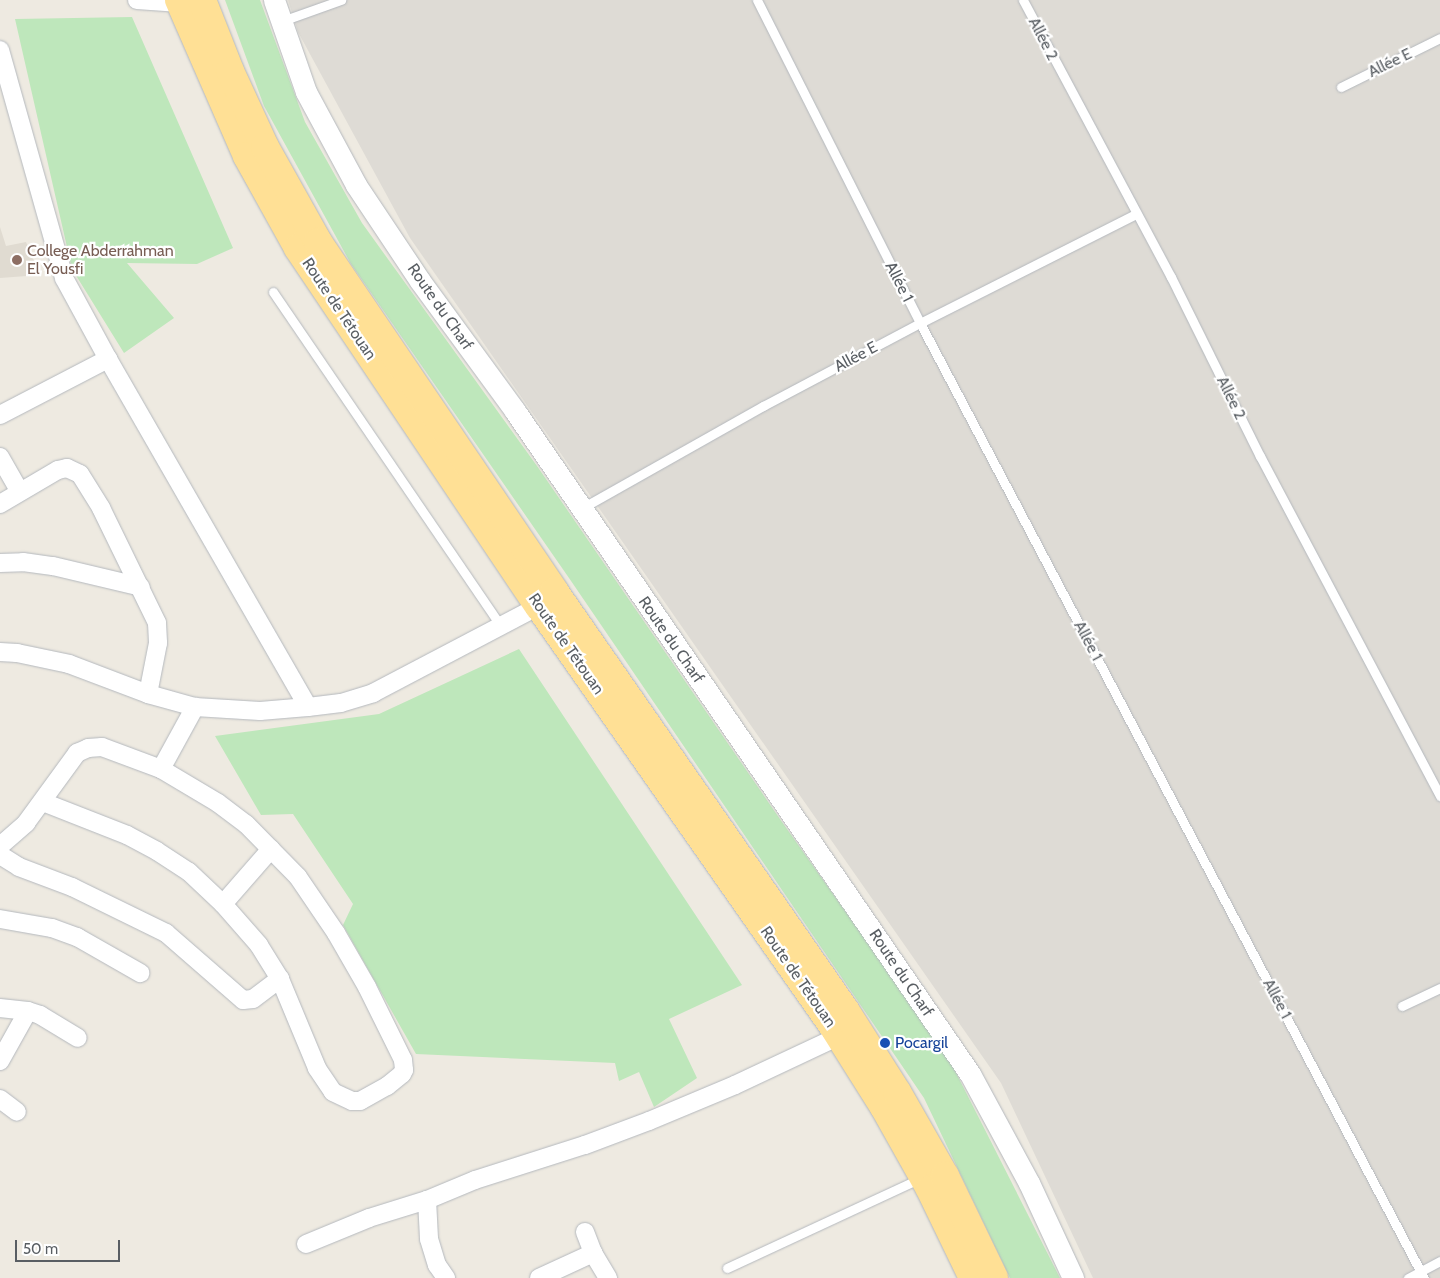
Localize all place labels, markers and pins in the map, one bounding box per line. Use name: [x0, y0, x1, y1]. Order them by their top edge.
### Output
place label: College Abderrahman El Yousfi: [27, 241, 174, 279]
marker: College Abderrahman El Yousfi: [11, 254, 23, 266]
place label: Pocargil: [895, 1033, 948, 1053]
marker: Pocargil: [879, 1037, 891, 1049]

